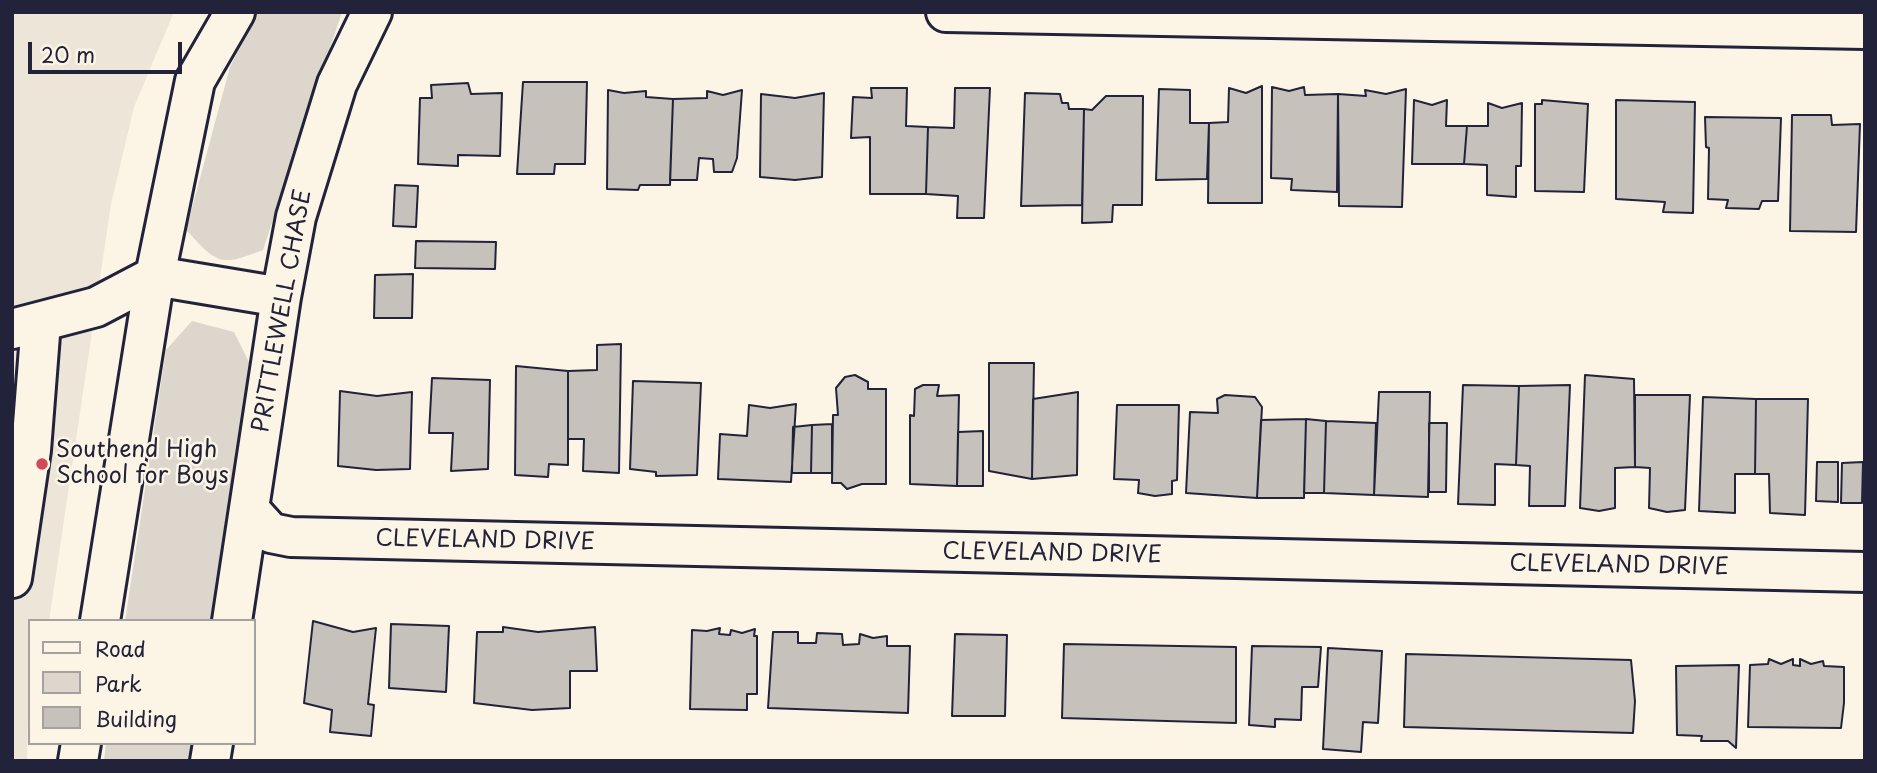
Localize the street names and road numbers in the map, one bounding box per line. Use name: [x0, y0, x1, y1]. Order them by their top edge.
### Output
street label: PRITTLEWELL CHASE: [248, 187, 318, 435]
street label: CLEVELAND DRIVE: [375, 525, 595, 557]
street label: CLEVELAND DRIVE: [942, 538, 1162, 570]
street label: CLEVELAND DRIVE: [1509, 550, 1729, 582]

